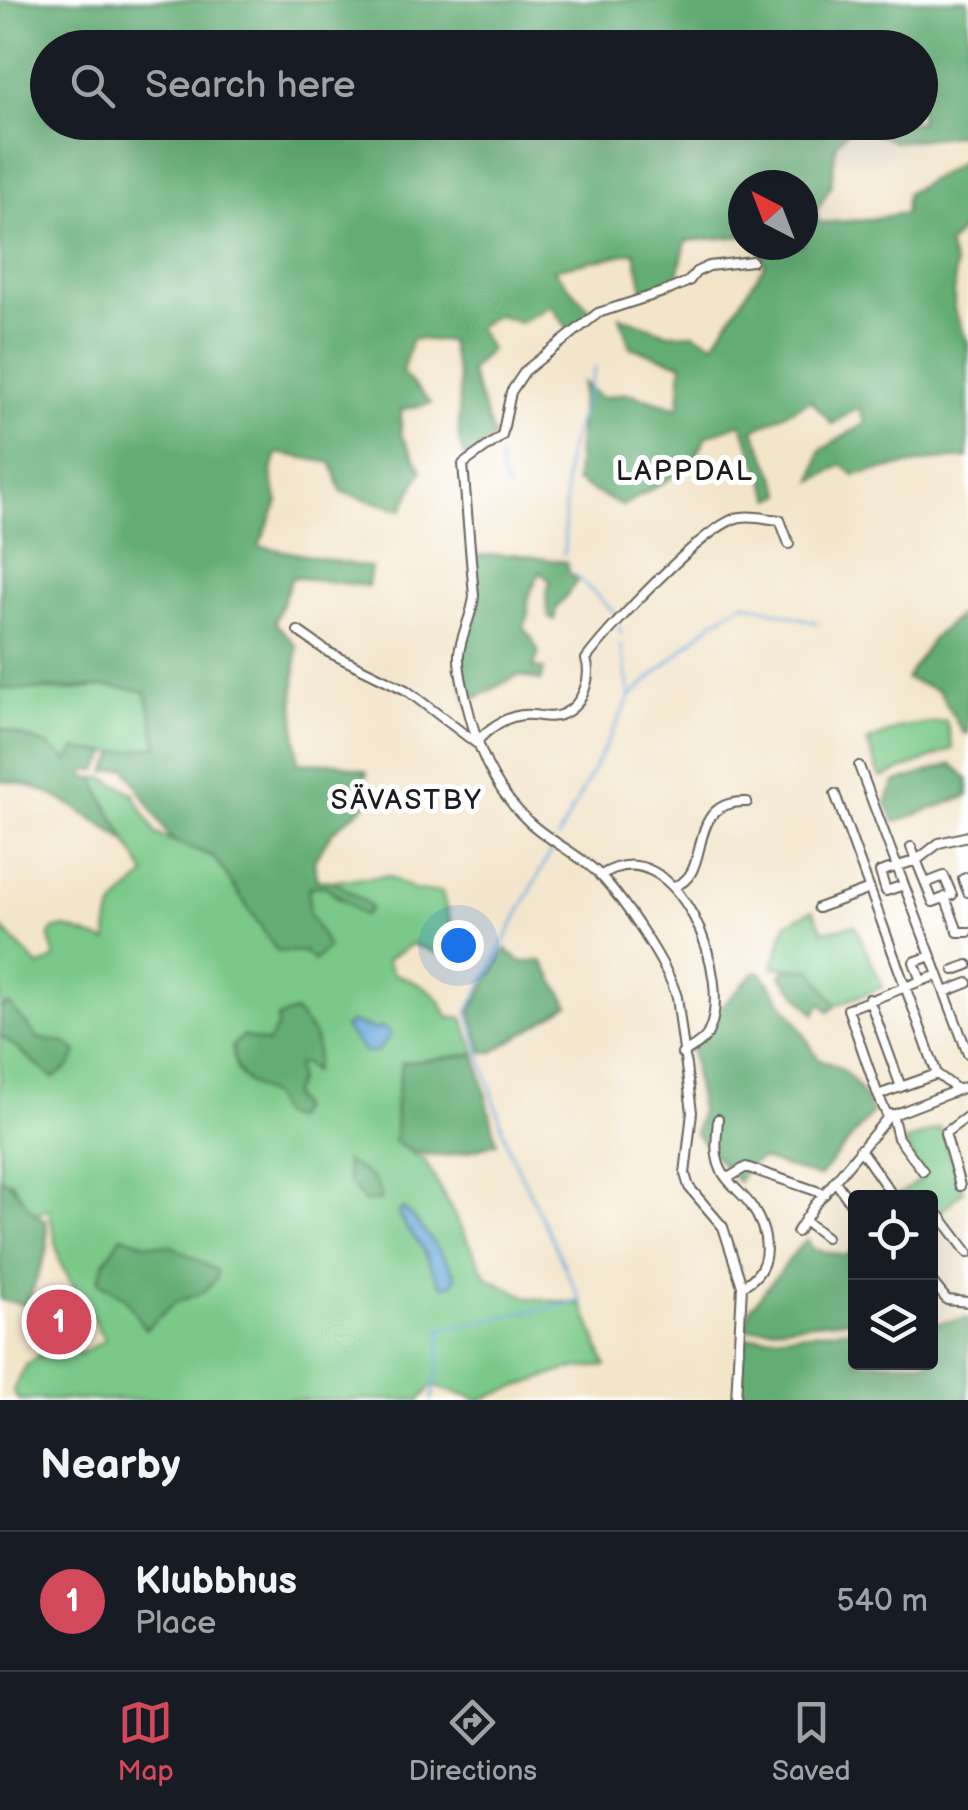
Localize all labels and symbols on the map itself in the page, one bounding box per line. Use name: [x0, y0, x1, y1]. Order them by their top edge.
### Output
north arrow: [728, 170, 818, 260]
district label: LAPPDAL: [616, 455, 754, 488]
district label: SÄVASTBY: [331, 784, 483, 817]
your location: [433, 920, 484, 971]
pin: 1: [27, 1284, 92, 1360]

